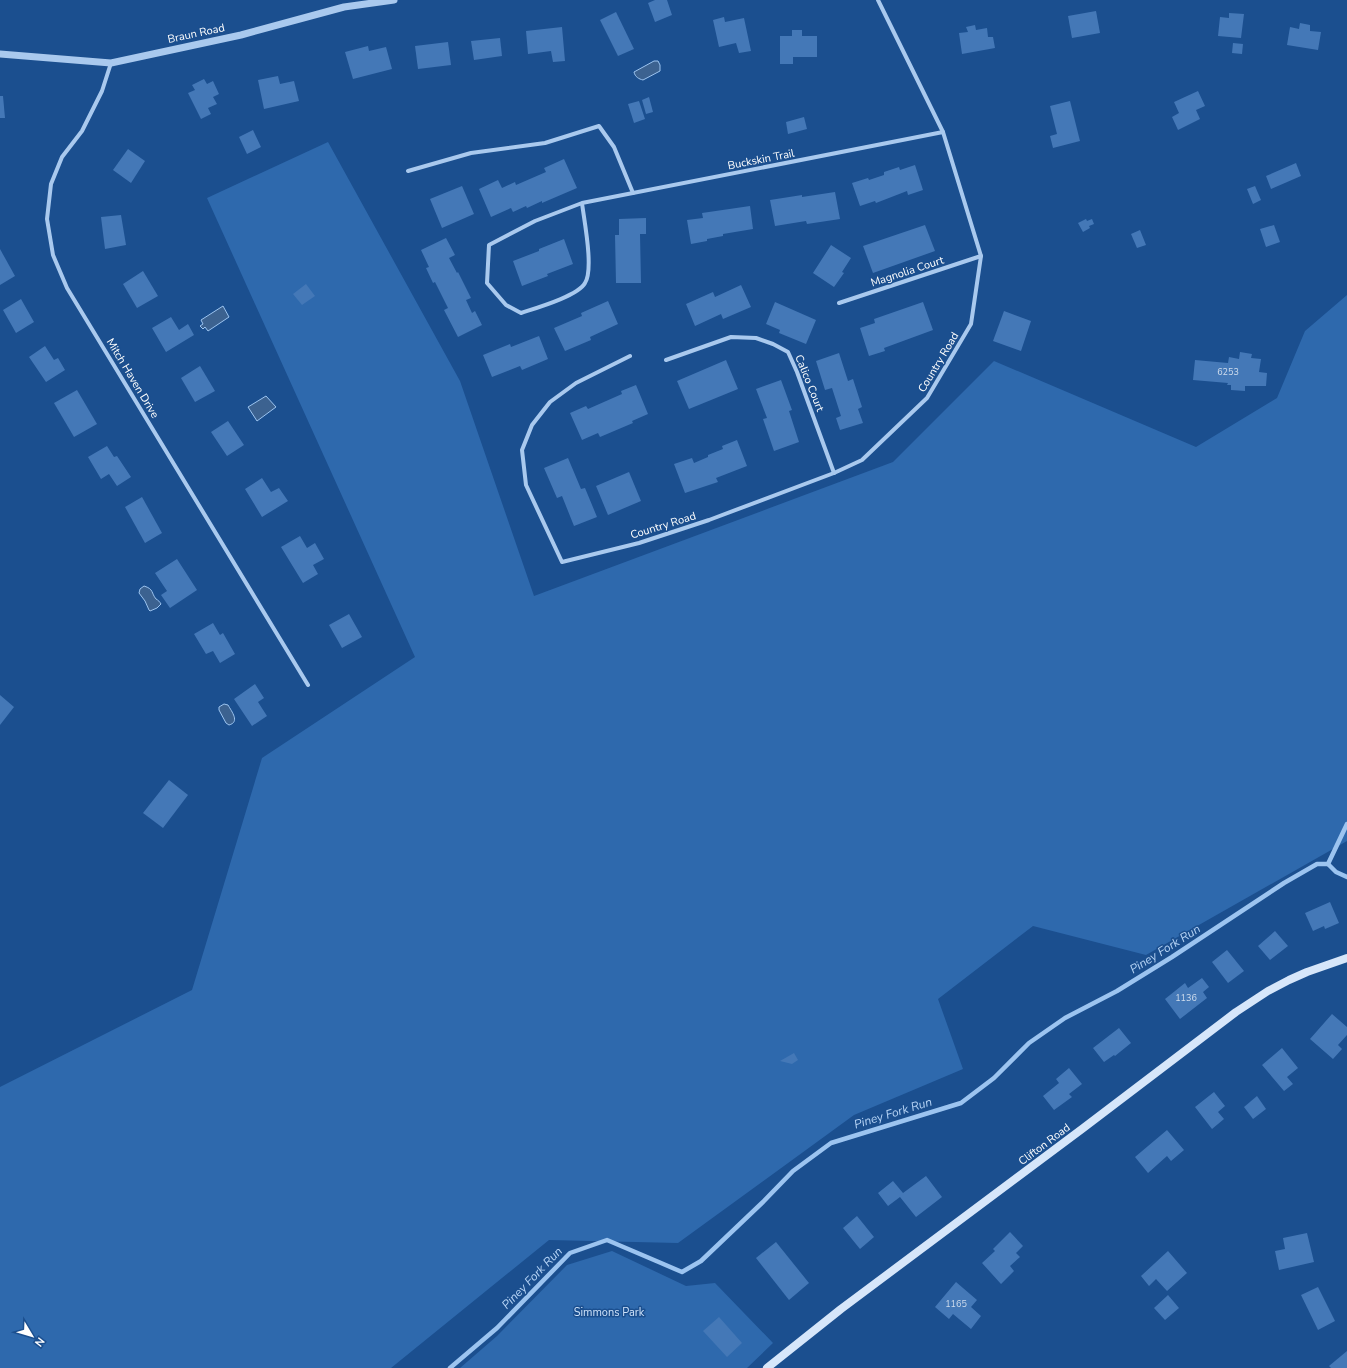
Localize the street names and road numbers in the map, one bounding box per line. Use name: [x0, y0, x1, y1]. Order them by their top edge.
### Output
street label: Braun Road: [166, 20, 226, 47]
street label: Buckskin Trail: [726, 146, 797, 173]
street label: Magnolia Court: [869, 253, 946, 290]
street label: Country Road: [915, 329, 962, 395]
street label: Mitch Haven Drive: [103, 336, 162, 421]
street label: Calico Court: [791, 352, 828, 414]
street label: Country Road: [629, 508, 698, 543]
street label: Clifton Road: [1015, 1120, 1073, 1169]

